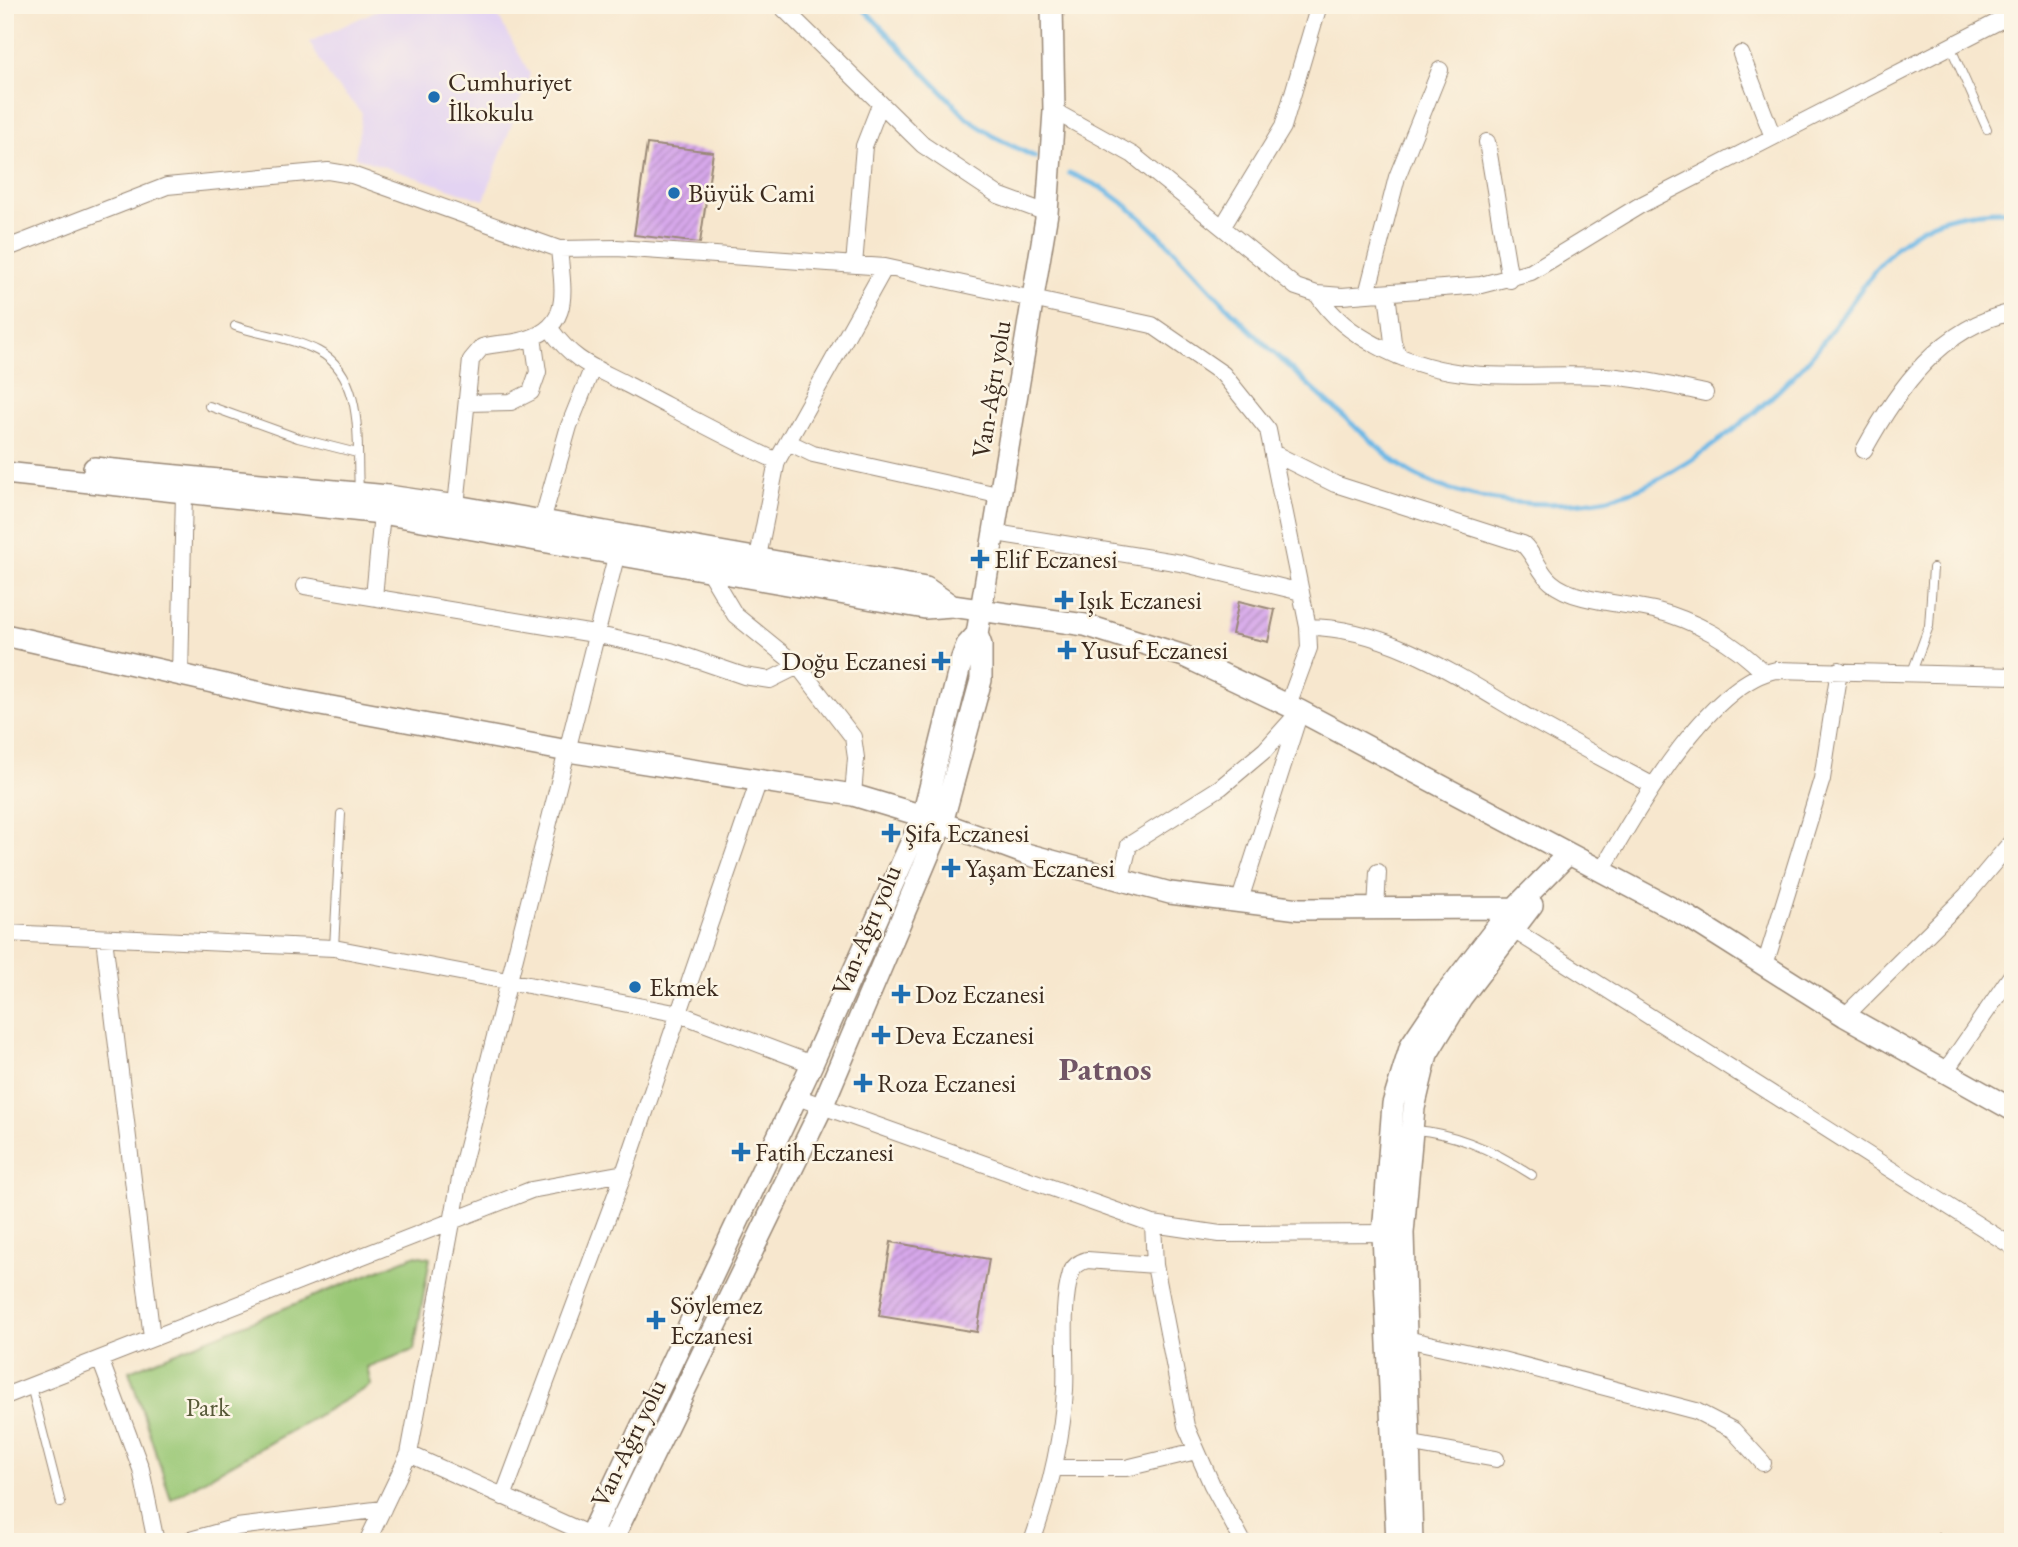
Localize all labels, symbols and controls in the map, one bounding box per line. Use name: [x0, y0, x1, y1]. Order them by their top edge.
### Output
place label: Cumhuriyet İlkokulu: [448, 65, 572, 129]
marker: Cumhuriyet İlkokulu: [426, 89, 442, 105]
place label: Büyük Cami: [688, 176, 815, 210]
marker: Büyük Cami: [666, 185, 682, 201]
street label: Van-Ağrı yolu: [963, 318, 1019, 460]
place label: Elif Eczanesi: [994, 542, 1118, 576]
marker: Elif Eczanesi: [972, 551, 988, 567]
place label: Işık Eczanesi: [1078, 583, 1202, 617]
marker: Işık Eczanesi: [1056, 592, 1072, 608]
place label: Yusuf Eczanesi: [1081, 633, 1228, 667]
marker: Yusuf Eczanesi: [1059, 642, 1075, 658]
place label: Doğu Eczanesi: [782, 644, 927, 678]
marker: Doğu Eczanesi: [933, 653, 949, 669]
place label: Şifa Eczanesi: [905, 816, 1029, 850]
marker: Şifa Eczanesi: [883, 825, 899, 841]
place label: Yaşam Eczanesi: [965, 851, 1115, 885]
street label: Van-Ağrı yolu: [823, 859, 909, 1001]
marker: Yaşam Eczanesi: [943, 860, 959, 876]
place label: Ekmek: [649, 970, 719, 1004]
place label: Doz Eczanesi: [915, 977, 1045, 1011]
marker: Ekmek: [627, 979, 643, 995]
marker: Doz Eczanesi: [893, 986, 909, 1002]
place label: Deva Eczanesi: [895, 1018, 1034, 1052]
marker: Deva Eczanesi: [873, 1027, 889, 1043]
district label: Patnos: [1058, 1047, 1152, 1090]
place label: Roza Eczanesi: [877, 1066, 1016, 1100]
marker: Roza Eczanesi: [855, 1075, 871, 1091]
place label: Fatih Eczanesi: [755, 1135, 894, 1169]
marker: Fatih Eczanesi: [733, 1144, 749, 1160]
place label: Söylemez Eczanesi: [670, 1288, 762, 1352]
marker: Söylemez Eczanesi: [648, 1312, 664, 1328]
street label: Van-Ağrı yolu: [582, 1373, 674, 1513]
park label: Park: [186, 1390, 231, 1424]

